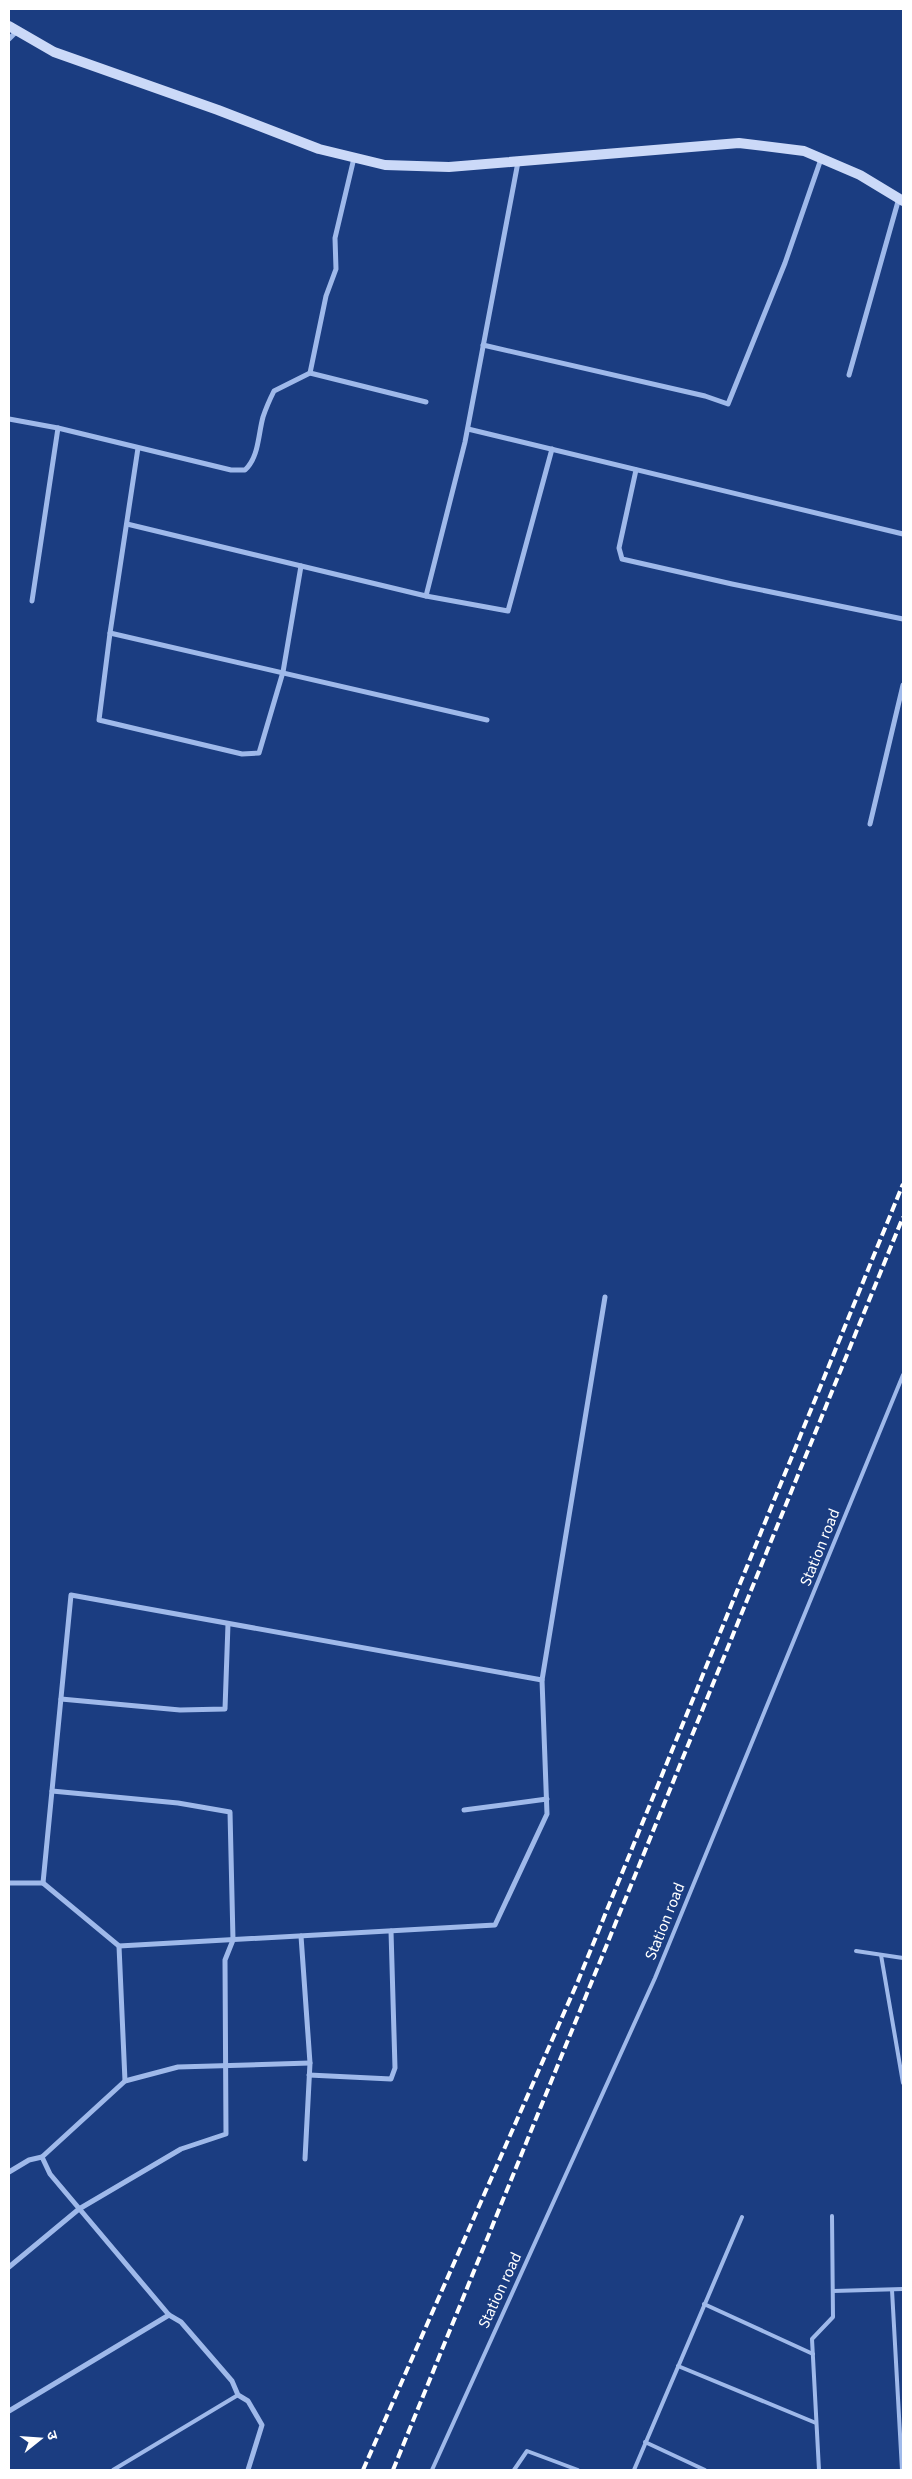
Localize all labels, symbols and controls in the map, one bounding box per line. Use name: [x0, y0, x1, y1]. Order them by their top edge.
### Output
street label: Station road: [794, 1505, 845, 1589]
street label: Station road: [639, 1879, 690, 1963]
street label: Station road: [473, 2249, 527, 2332]
north arrow: [15, 2414, 65, 2464]
text: उ: [41, 2429, 62, 2443]

